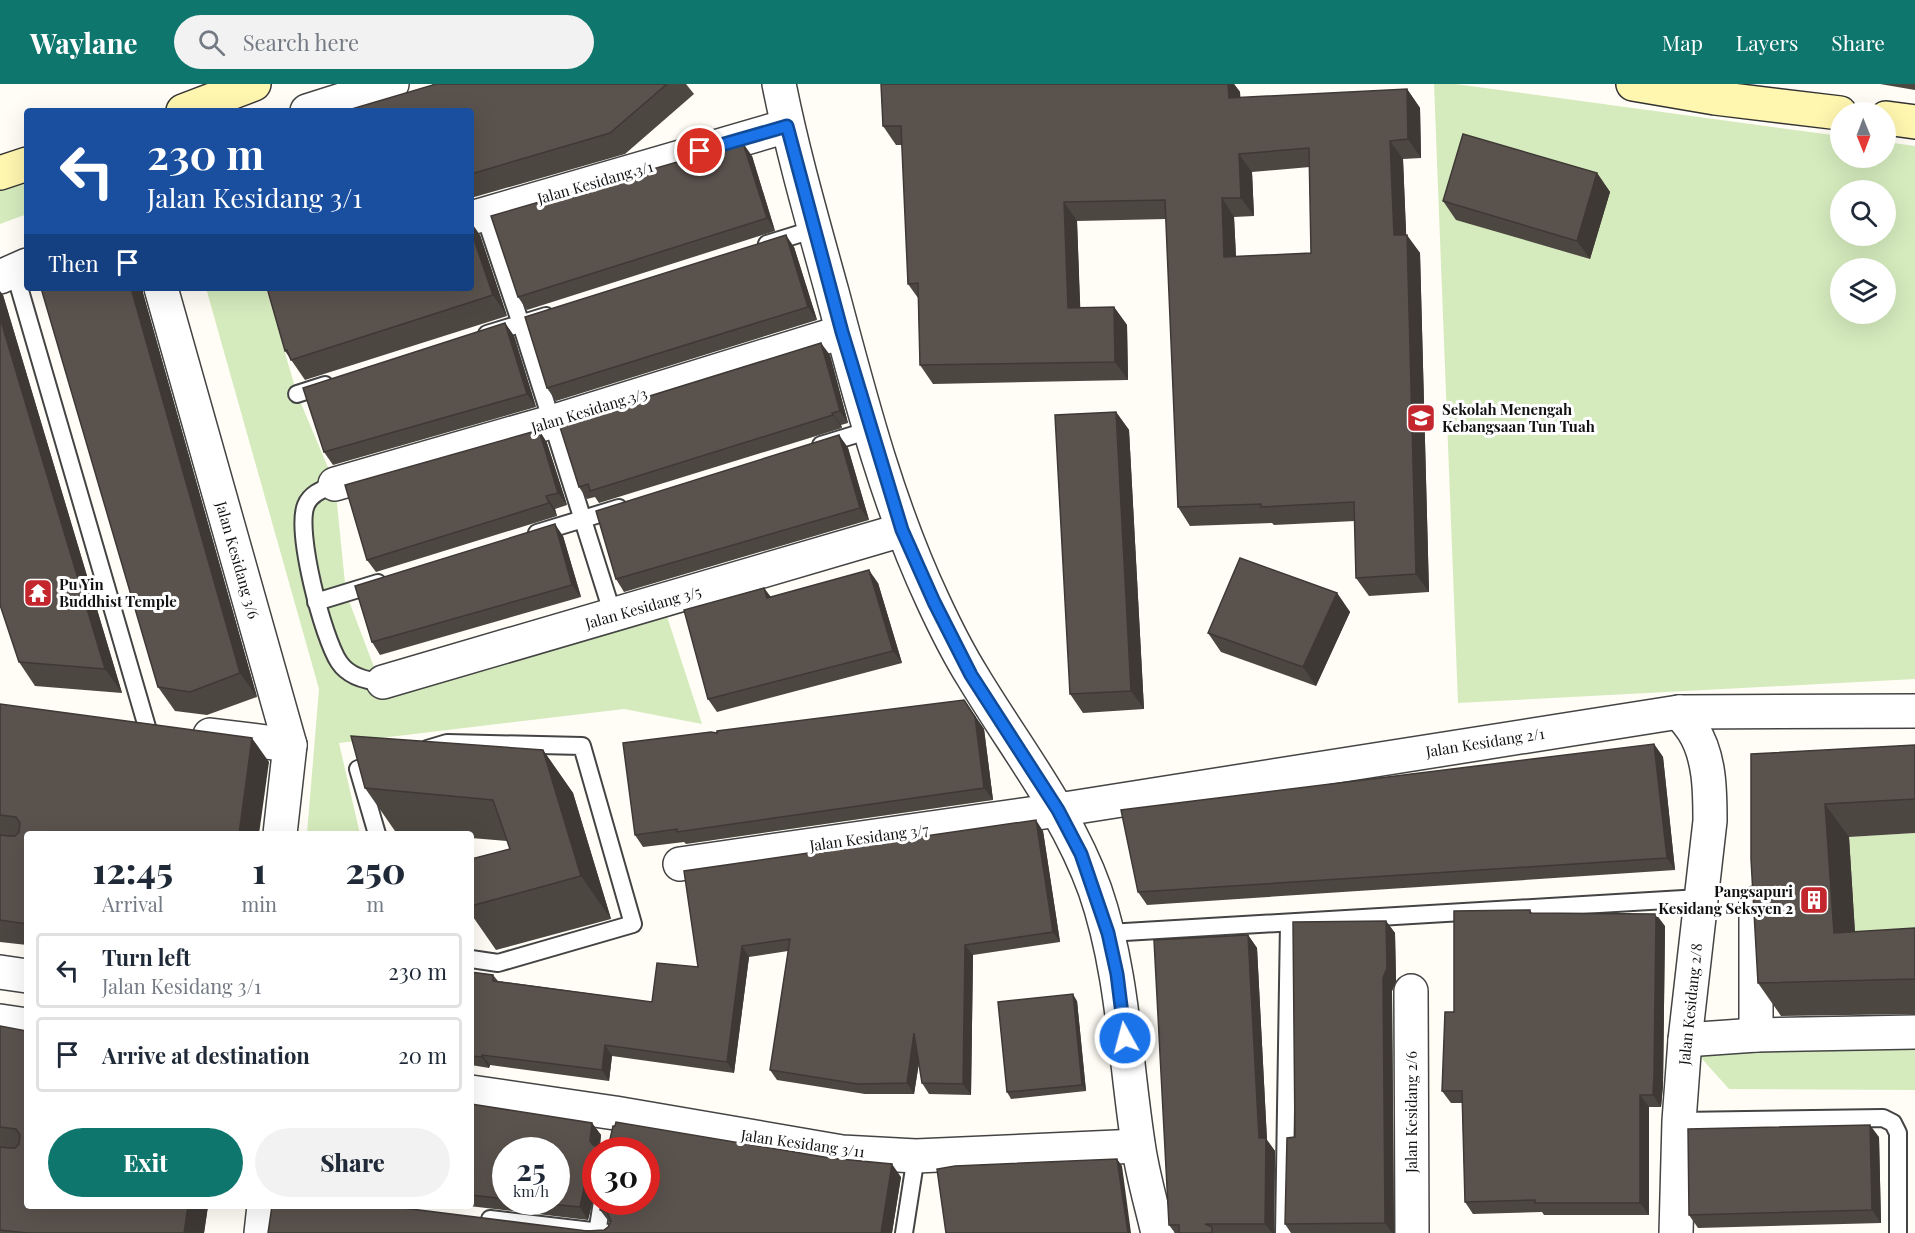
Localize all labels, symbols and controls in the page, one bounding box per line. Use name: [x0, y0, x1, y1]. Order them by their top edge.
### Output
search box: [174, 15, 594, 69]
text: Waylane: [30, 24, 138, 61]
icon: search: [195, 26, 228, 59]
text: Search here: [243, 27, 359, 57]
text: Map: [1662, 28, 1703, 56]
text: Layers: [1736, 28, 1798, 56]
text: Share: [1831, 28, 1885, 56]
north arrow: [1830, 102, 1896, 168]
map controls: [1830, 102, 1896, 324]
text: 230 m: [147, 125, 264, 181]
pin: [674, 125, 725, 176]
icon: left: [48, 132, 126, 210]
icon: arrive: [683, 134, 716, 167]
street label: Jalan Kesidang 3/1: [534, 156, 656, 208]
text: Jalan Kesidang 3/1: [147, 179, 362, 215]
button: search: [1830, 180, 1896, 246]
icon: arrive: [111, 246, 144, 279]
text: Then: [48, 248, 99, 278]
button: layers: [1830, 258, 1896, 324]
street label: Jalan Kesidang 3/3: [528, 383, 650, 437]
place label: Sekolah Menengah Kebangsaan Tun Tuah: [1442, 399, 1595, 436]
school or university icon: Sekolah Menengah Kebangsaan Tun Tuah: [1405, 402, 1437, 434]
street label: Jalan Kesidang 3/6: [211, 498, 264, 621]
place label: Pu Yin Buddhist Temple: [59, 574, 177, 611]
temple icon: Pu Yin Buddhist Temple: [22, 577, 54, 609]
street label: Jalan Kesidang 3/5: [582, 581, 703, 633]
street label: Jalan Kesidang 2/1: [1423, 723, 1546, 761]
street label: Jalan Kesidang 3/7: [807, 819, 930, 855]
text: 12:45: [92, 845, 173, 893]
text: 1: [252, 845, 266, 893]
text: 250: [345, 845, 406, 893]
place label: Pangsapuri Kesidang Seksyen 2: [1658, 881, 1793, 918]
building icon: Pangsapuri Kesidang Seksyen 2: [1798, 884, 1830, 916]
text: Arrival: [102, 890, 164, 917]
text: min: [241, 890, 277, 917]
text: m: [367, 890, 384, 917]
text: Turn left: [102, 942, 191, 972]
street label: Jalan Kesidang 2/8: [1674, 942, 1706, 1067]
icon: left: [51, 954, 84, 987]
text: 230 m: [388, 956, 447, 986]
text: Jalan Kesidang 3/1: [102, 972, 261, 999]
position arrow: [1093, 1006, 1157, 1070]
icon: arrive: [51, 1038, 84, 1071]
text: Arrive at destination: [102, 1040, 310, 1070]
text: 20 m: [398, 1040, 447, 1070]
street label: Jalan Kesidang 2/6: [1401, 1051, 1421, 1174]
street label: Jalan Kesidang 3/11: [739, 1124, 867, 1162]
button: Exit: [48, 1128, 243, 1197]
button: Share: [255, 1128, 450, 1197]
speed limit sign: 30: [582, 1137, 660, 1215]
text: 25: [516, 1149, 546, 1189]
text: km/h: [513, 1181, 549, 1201]

